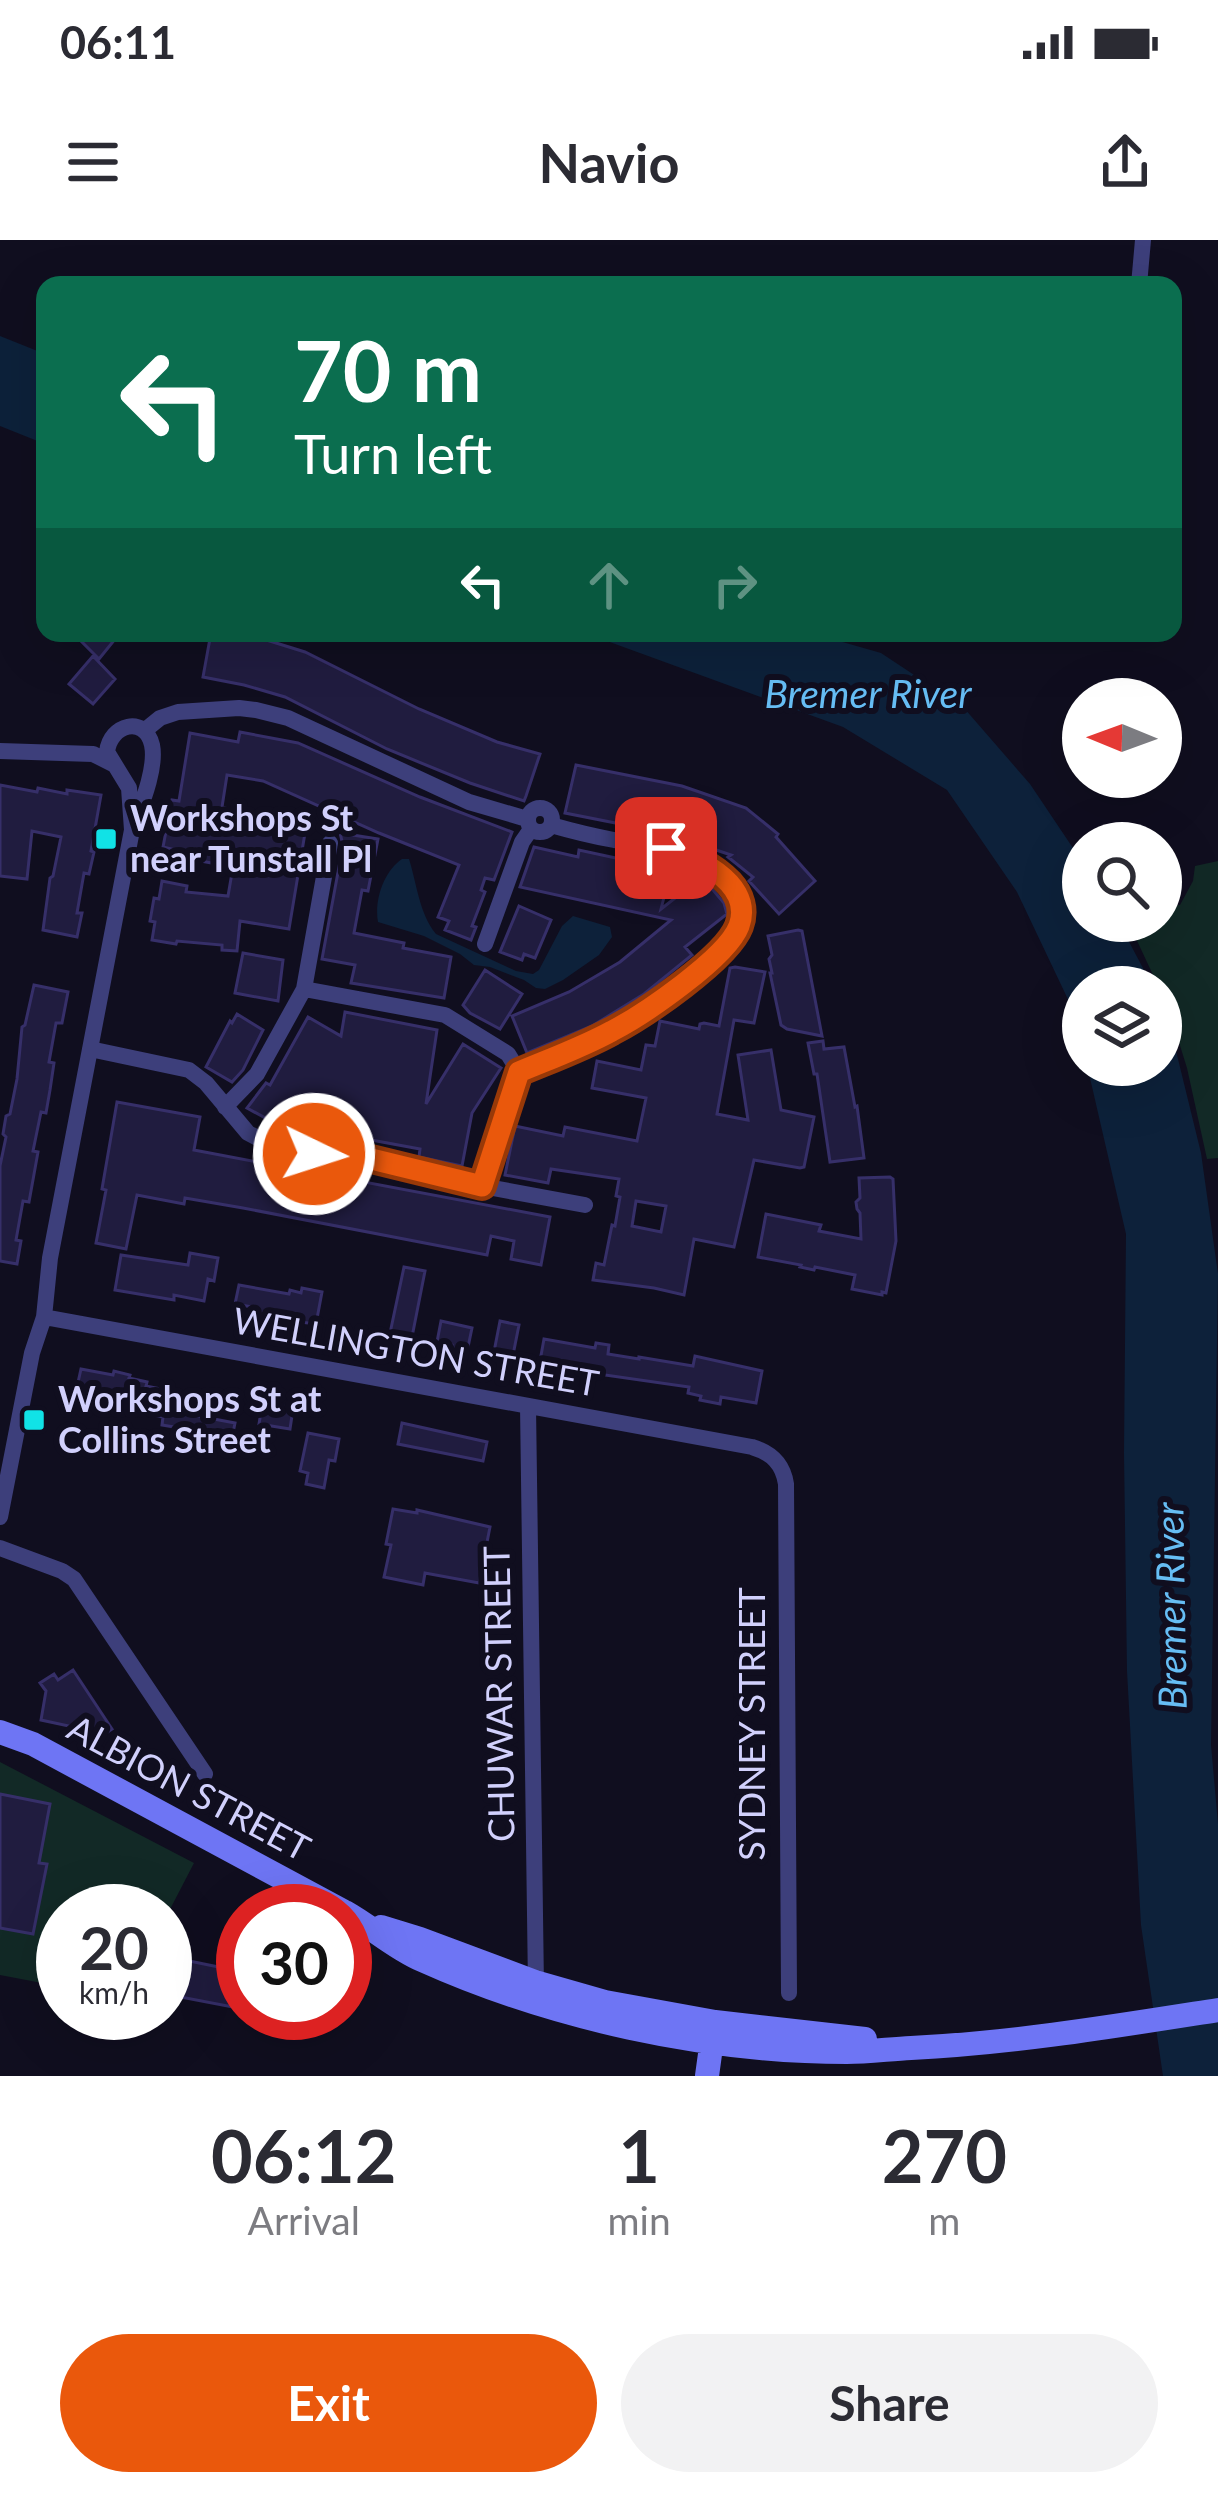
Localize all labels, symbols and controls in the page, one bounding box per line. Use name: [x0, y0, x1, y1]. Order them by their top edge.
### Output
text: 06:11: [60, 15, 176, 69]
icon: menu: [60, 129, 126, 195]
icon: share: [1092, 129, 1158, 195]
text: Navio: [539, 130, 679, 195]
text: 70 m: [294, 319, 482, 420]
icon: left: [96, 324, 252, 480]
text: Turn left: [294, 421, 492, 486]
icon: left: [450, 552, 516, 618]
icon: ahead: [576, 552, 642, 618]
icon: right: [702, 552, 768, 618]
water label: Bremer River: [764, 670, 972, 716]
north arrow: [1062, 678, 1182, 798]
map controls: [1062, 678, 1182, 1086]
place label: Workshops St near Tunstall Pl: [130, 795, 372, 880]
pin: [615, 797, 717, 899]
icon: arrive: [633, 815, 699, 881]
button: search: [1062, 822, 1182, 942]
marker: Workshops St near Tunstall Pl: [93, 826, 119, 852]
button: layers: [1062, 966, 1182, 1086]
position arrow: [251, 1091, 377, 1217]
street label: WELLINGTON STREET: [230, 1297, 602, 1405]
place label: Workshops St at Collins Street: [58, 1376, 322, 1461]
marker: Workshops St at Collins Street: [21, 1407, 47, 1433]
water label: Bremer River: [1145, 1501, 1195, 1710]
street label: CHUWAR STREET: [473, 1546, 523, 1842]
street label: SYDNEY STREET: [729, 1587, 773, 1861]
street label: ALBION STREET: [61, 1705, 318, 1869]
speed limit sign: 30: [216, 1884, 372, 2040]
text: 20: [79, 1911, 149, 1983]
text: km/h: [79, 1974, 149, 2010]
text: 06:12: [211, 2112, 397, 2198]
text: 1: [618, 2112, 660, 2198]
text: 270: [882, 2112, 1007, 2198]
text: Arrival: [248, 2197, 360, 2243]
text: min: [608, 2197, 671, 2243]
text: m: [928, 2197, 960, 2243]
button: Exit: [60, 2334, 597, 2472]
button: Share: [621, 2334, 1158, 2472]

